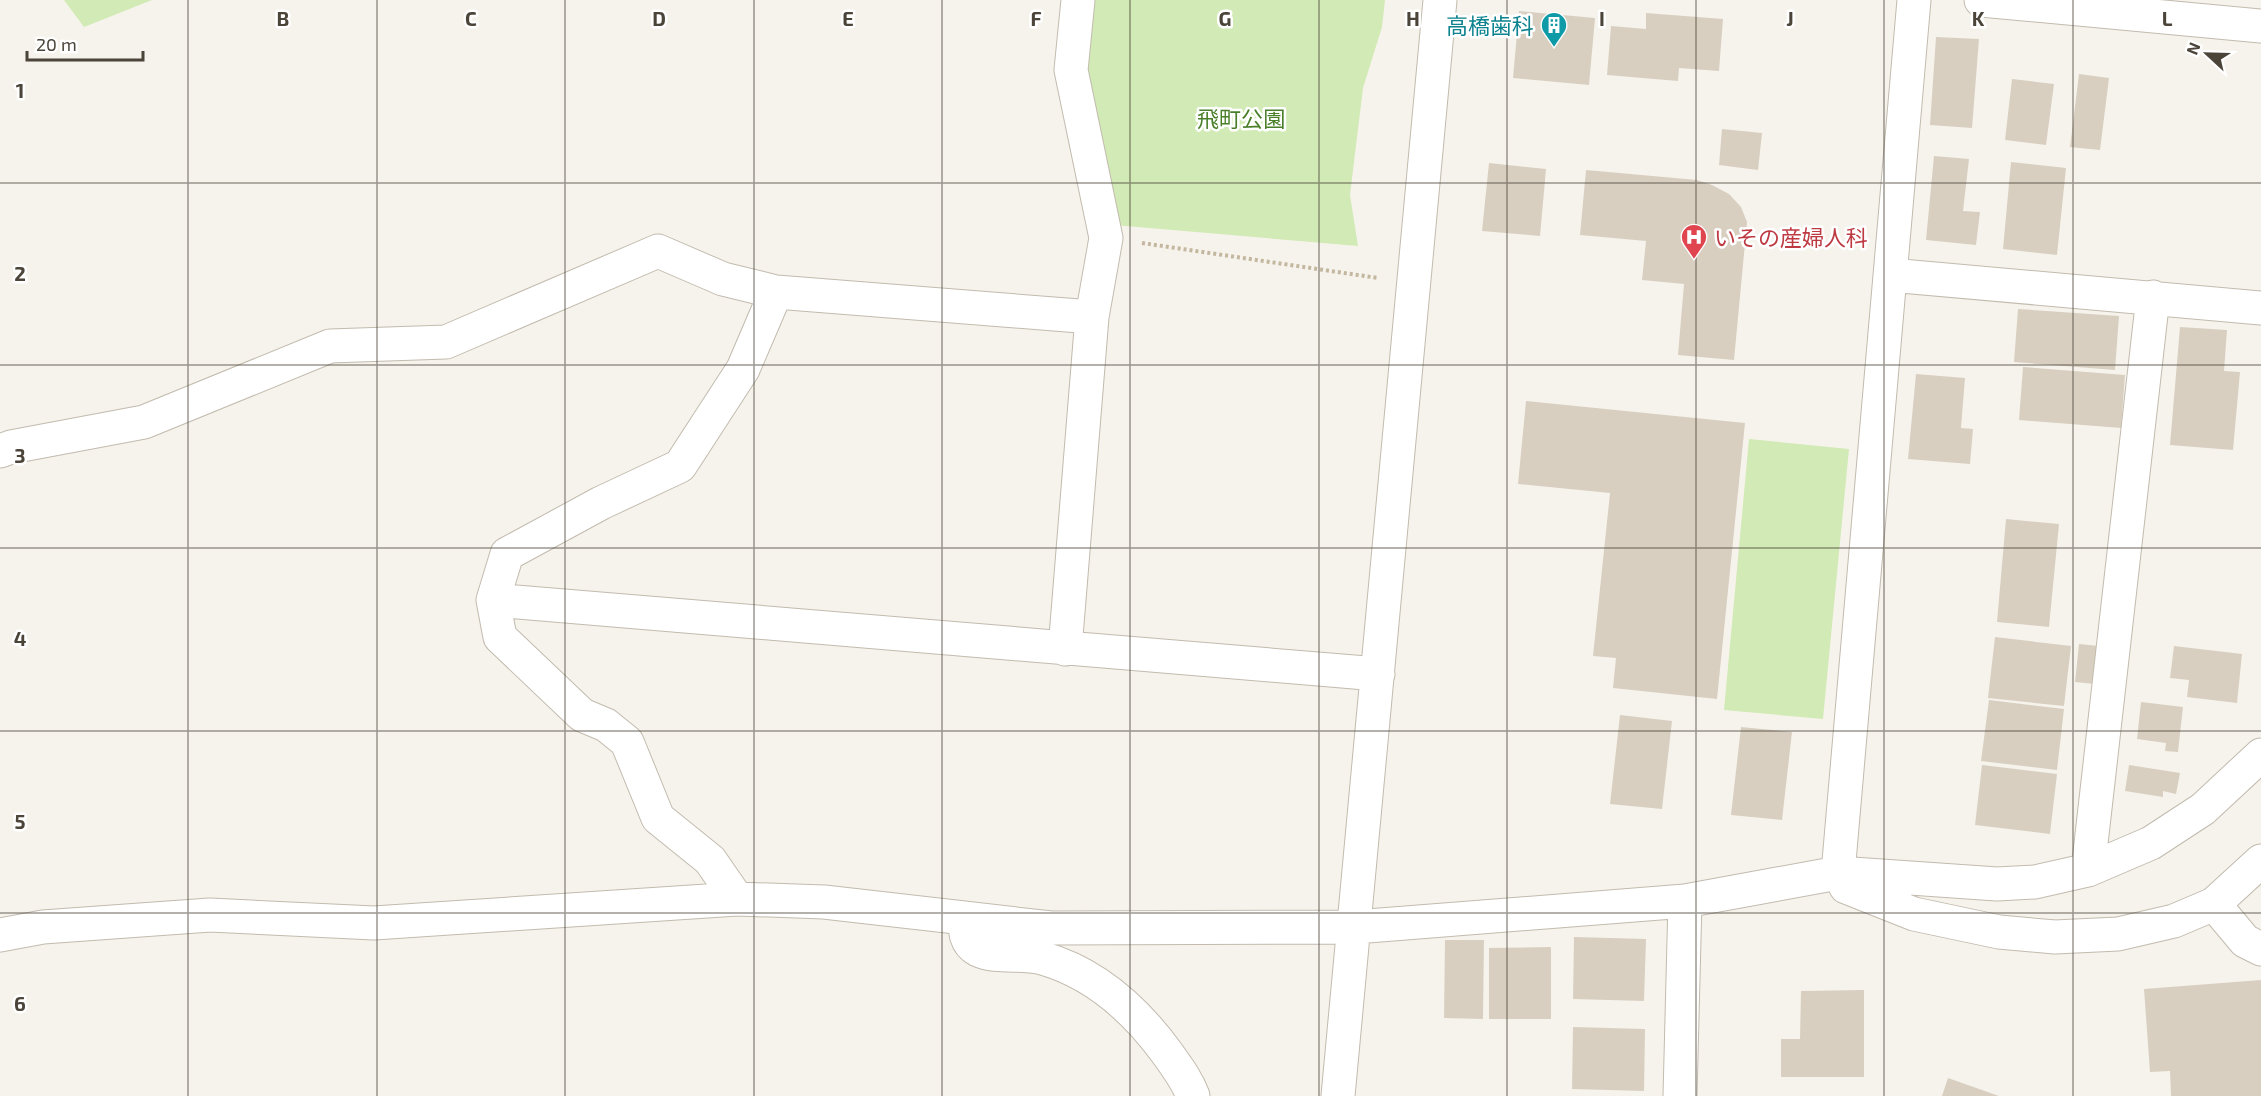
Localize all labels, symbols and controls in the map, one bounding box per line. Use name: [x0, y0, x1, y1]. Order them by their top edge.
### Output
text: B: [277, 6, 289, 30]
text: C: [465, 6, 477, 30]
text: D: [652, 6, 666, 30]
text: E: [842, 6, 854, 30]
text: F: [1030, 6, 1042, 30]
text: G: [1219, 6, 1231, 30]
text: H: [1406, 6, 1420, 30]
text: I: [1599, 6, 1605, 30]
text: J: [1786, 6, 1794, 30]
text: K: [1972, 6, 1985, 30]
text: L: [2162, 6, 2173, 30]
building icon: 高橋歯科: [1539, 10, 1569, 48]
place label: 高橋歯科: [1446, 12, 1534, 38]
scale bar: [27, 24, 142, 62]
north arrow: [2177, 24, 2237, 84]
text: 20 m: [36, 33, 77, 55]
text: N: [2182, 39, 2204, 57]
text: 1: [16, 78, 24, 102]
park label: 飛町公園: [1197, 105, 1285, 131]
hospital icon: いその産婦人科: [1679, 222, 1709, 260]
place label: いその産婦人科: [1714, 224, 1868, 250]
text: 2: [14, 261, 26, 285]
text: 3: [14, 443, 26, 467]
text: 4: [14, 626, 27, 650]
text: 5: [14, 809, 26, 833]
text: 6: [14, 991, 26, 1015]

